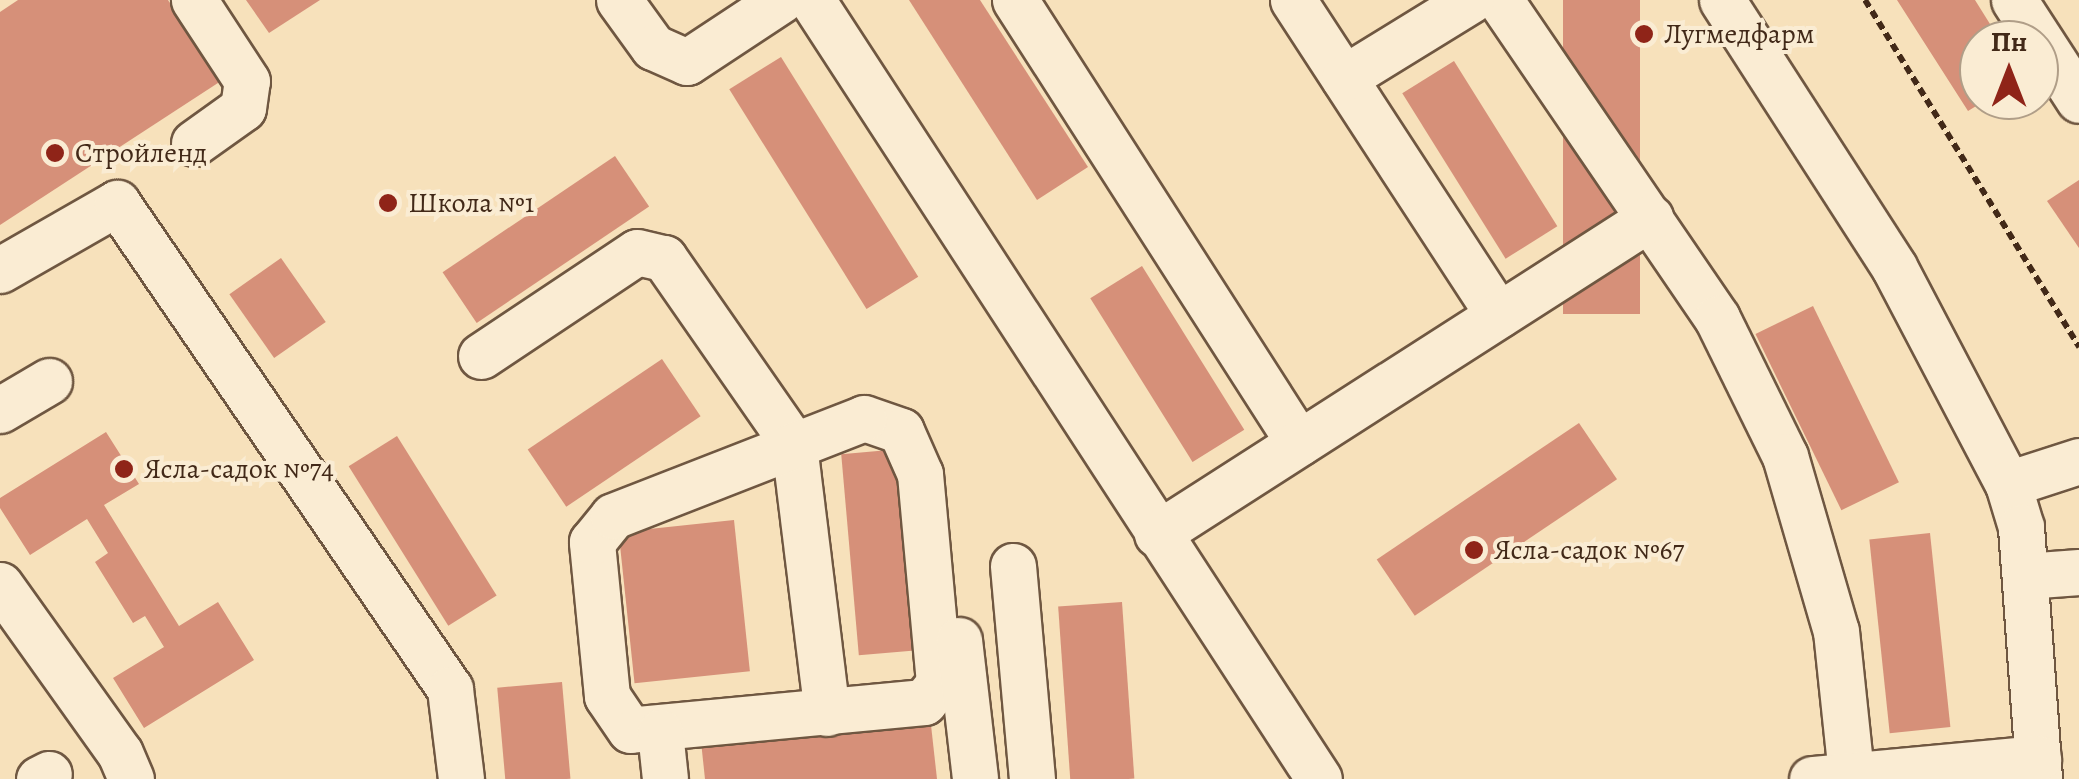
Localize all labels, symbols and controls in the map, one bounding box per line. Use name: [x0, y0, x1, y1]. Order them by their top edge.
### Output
place label: Лугмедфарм: [1664, 17, 1814, 51]
north arrow: [1959, 20, 2059, 120]
marker: Лугмедфарм: [1633, 23, 1655, 45]
text: Пн: [1991, 23, 2027, 61]
place label: Стройленд: [75, 136, 207, 170]
marker: Стройленд: [44, 142, 66, 164]
place label: Школа №1: [408, 186, 534, 220]
marker: Школа №1: [377, 192, 399, 214]
place label: Ясла-садок №74: [144, 452, 334, 486]
marker: Ясла-садок №74: [113, 458, 135, 480]
place label: Ясла-садок №67: [1494, 533, 1684, 567]
marker: Ясла-садок №67: [1463, 539, 1485, 561]

